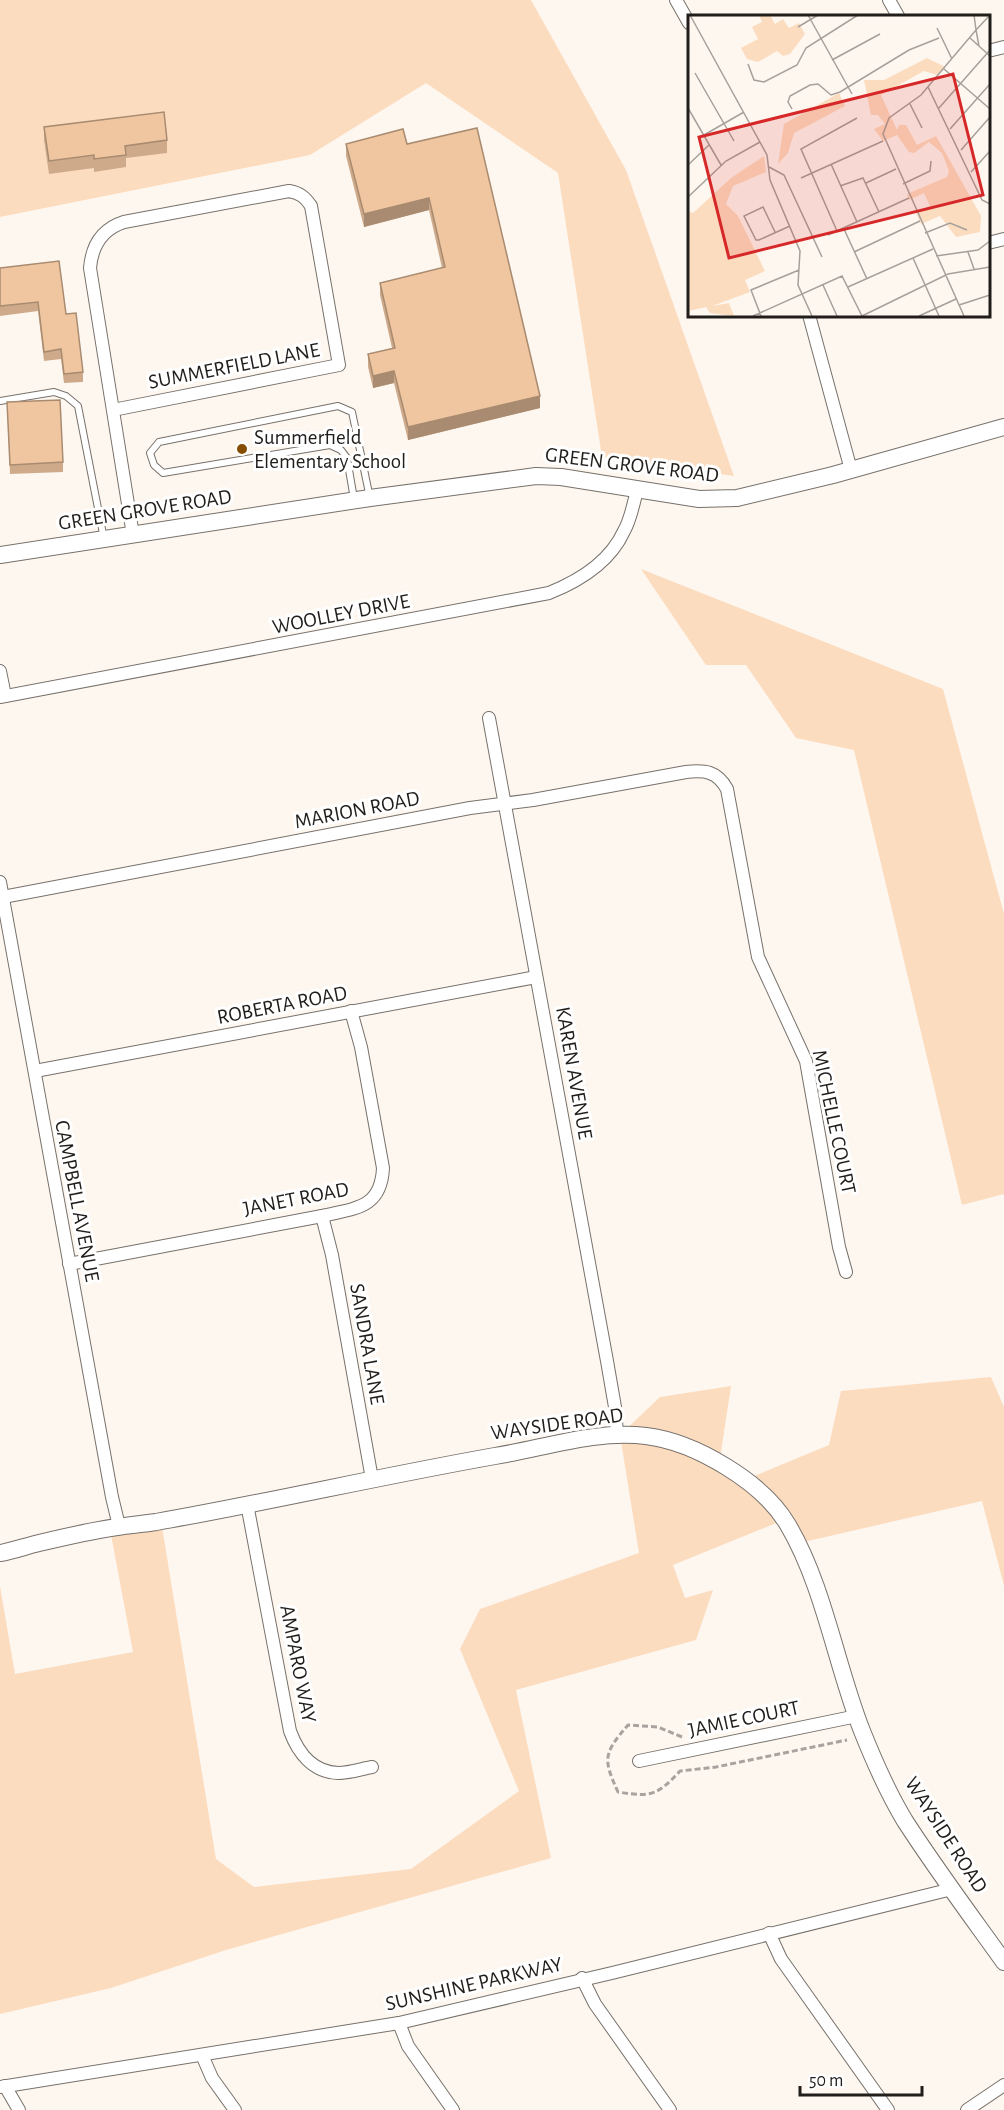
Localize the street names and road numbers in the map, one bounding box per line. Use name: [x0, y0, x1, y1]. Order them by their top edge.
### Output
street label: SUMMERFIELD LANE: [147, 339, 321, 393]
street label: GREEN GROVE ROAD: [544, 444, 720, 486]
street label: GREEN GROVE ROAD: [57, 486, 233, 534]
street label: WOOLLEY DRIVE: [270, 590, 412, 638]
street label: MARION ROAD: [293, 788, 421, 832]
street label: ROBERTA ROAD: [215, 982, 349, 1028]
street label: KAREN AVENUE: [552, 1005, 596, 1141]
street label: MICHELLE COURT: [808, 1048, 860, 1196]
street label: CAMPBELL AVENUE: [51, 1118, 103, 1284]
street label: JANET ROAD: [241, 1178, 351, 1220]
street label: SANDRA LANE: [346, 1282, 388, 1406]
street label: WAYSIDE ROAD: [489, 1404, 625, 1444]
street label: AMPARO WAY: [276, 1603, 320, 1725]
street label: JAMIE COURT: [687, 1697, 801, 1741]
street label: WAYSIDE ROAD: [901, 1773, 991, 1897]
street label: SUNSHINE PARKWAY: [384, 1953, 564, 2015]

